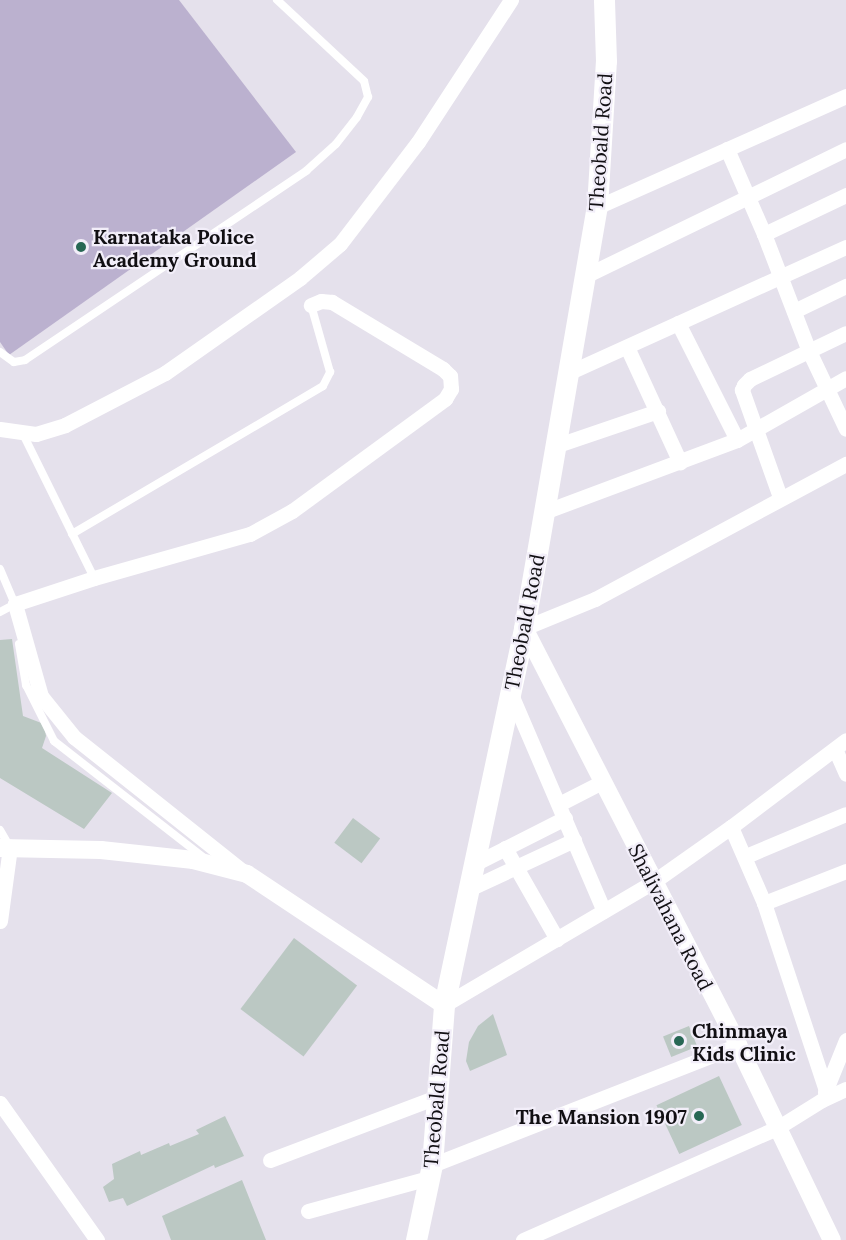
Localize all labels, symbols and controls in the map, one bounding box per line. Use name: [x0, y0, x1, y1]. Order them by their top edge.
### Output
street label: Theobald Road: [583, 72, 617, 212]
place label: Karnataka Police Academy Ground: [93, 224, 257, 271]
marker: Karnataka Police Academy Ground: [74, 240, 88, 254]
street label: Theobald Road: [499, 552, 549, 692]
street label: Shalivahana Road: [624, 840, 718, 994]
place label: Chinmaya Kids Clinic: [692, 1018, 796, 1065]
street label: Theobald Road: [418, 1029, 454, 1169]
marker: Chinmaya Kids Clinic: [670, 1032, 688, 1050]
place label: The Mansion 1907: [516, 1104, 687, 1128]
marker: The Mansion 1907: [692, 1109, 706, 1123]

